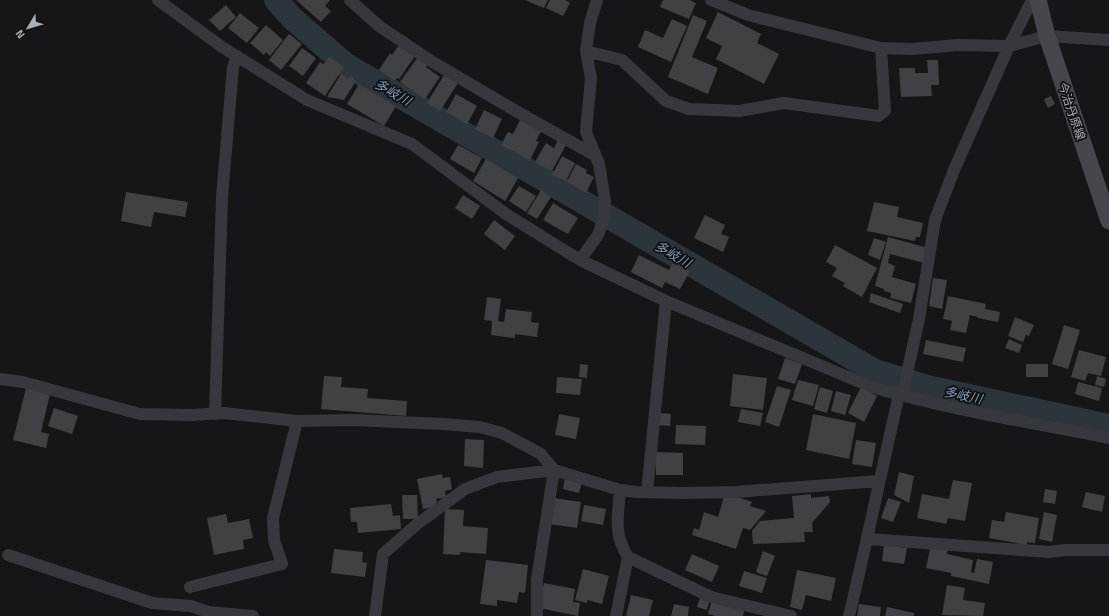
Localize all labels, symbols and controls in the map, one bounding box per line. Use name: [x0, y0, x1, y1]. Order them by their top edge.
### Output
north arrow: [8, 8, 48, 48]
text: N: [11, 26, 29, 42]
water label: 多岐川: [371, 74, 417, 111]
street label: 今治丹原線: [1053, 80, 1091, 142]
water label: 多岐川: [651, 236, 697, 273]
water label: 多岐川: [942, 381, 986, 409]

